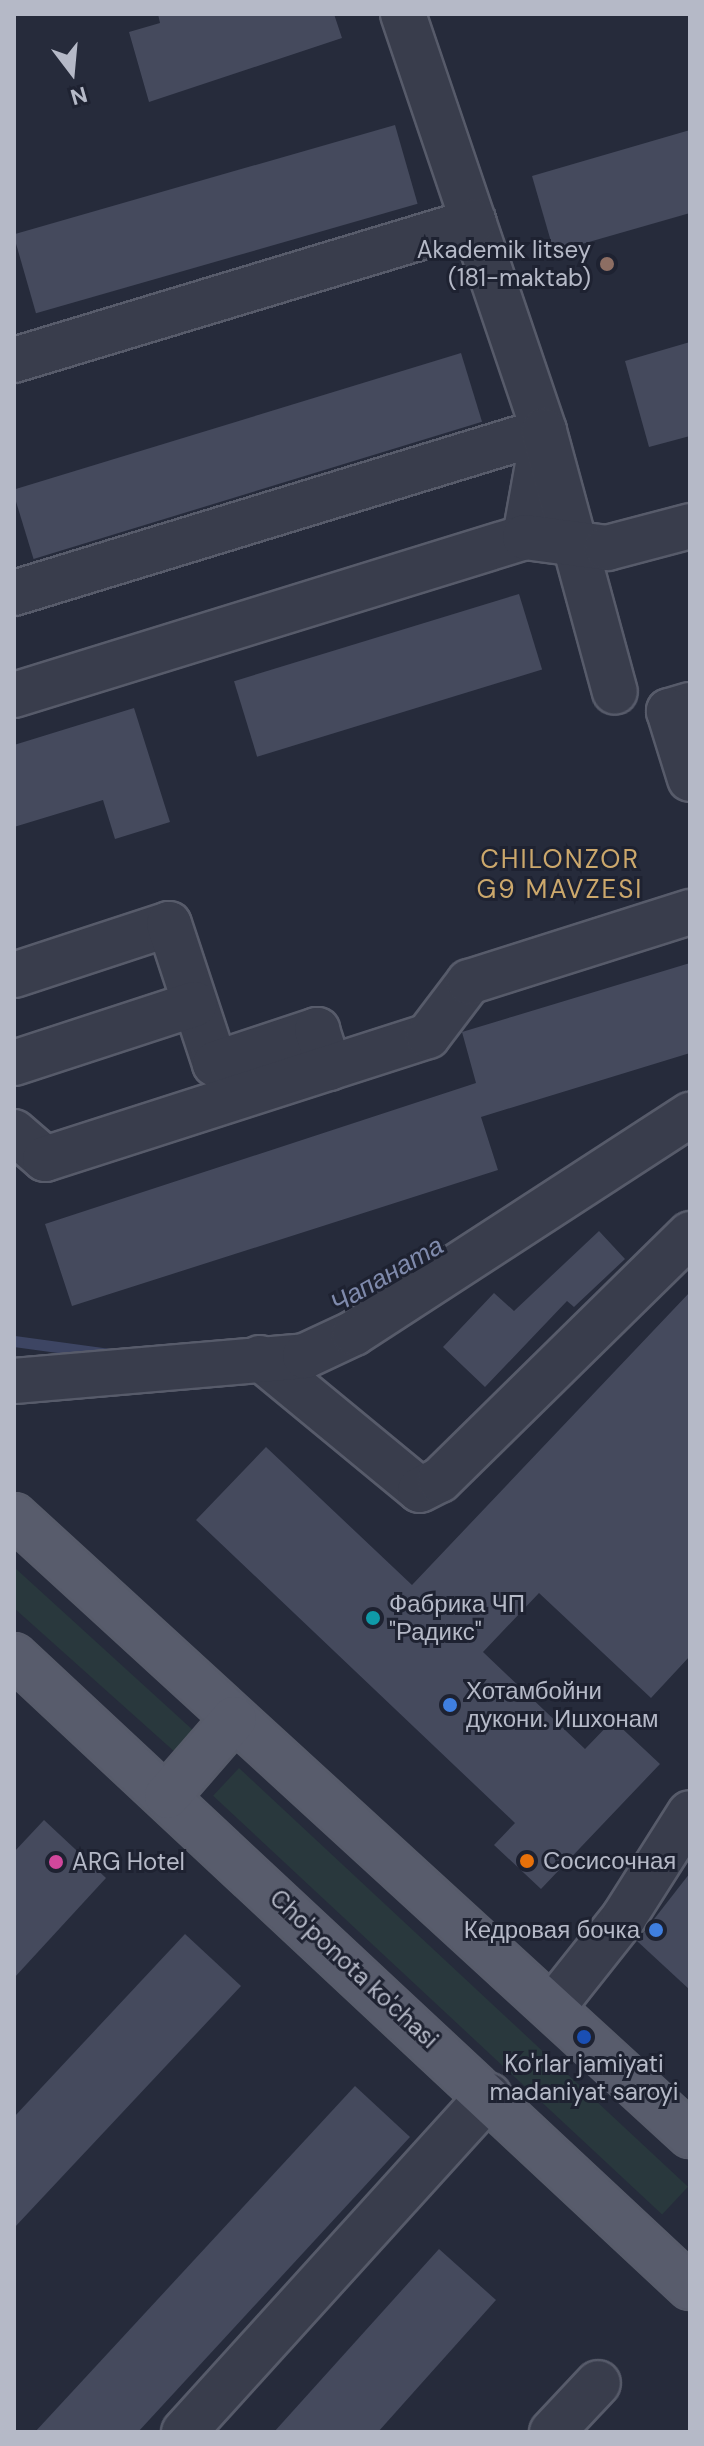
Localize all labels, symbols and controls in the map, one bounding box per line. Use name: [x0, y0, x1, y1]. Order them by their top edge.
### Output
north arrow: [32, 32, 112, 112]
text: N: [67, 79, 90, 112]
place label: Akademik litsey (181-maktab): [417, 236, 591, 292]
marker: Akademik litsey (181-maktab): [598, 255, 616, 273]
district label: CHILONZOR G9 MAVZESI: [477, 844, 643, 906]
water label: Чапаната: [325, 1230, 449, 1320]
place label: Фабрика ЧП "Радикс": [389, 1590, 525, 1646]
marker: Фабрика ЧП "Радикс": [364, 1609, 382, 1627]
place label: Хотамбойни дукони. Ишхонам: [466, 1677, 659, 1733]
marker: Хотамбойни дукони. Ишхонам: [441, 1696, 459, 1714]
place label: Сосисочная: [543, 1847, 676, 1875]
place label: ARG Hotel: [72, 1848, 185, 1876]
marker: Сосисочная: [518, 1852, 536, 1870]
marker: ARG Hotel: [47, 1853, 65, 1871]
street label: Cho'ponota ko'chasi: [264, 1884, 444, 2054]
place label: Кедровая бочка: [464, 1916, 640, 1944]
marker: Кедровая бочка: [647, 1921, 665, 1939]
marker: Ko'rlar jamiyati madaniyat saroyi: [575, 2028, 593, 2046]
place label: Ko'rlar jamiyati madaniyat saroyi: [489, 2050, 679, 2106]

